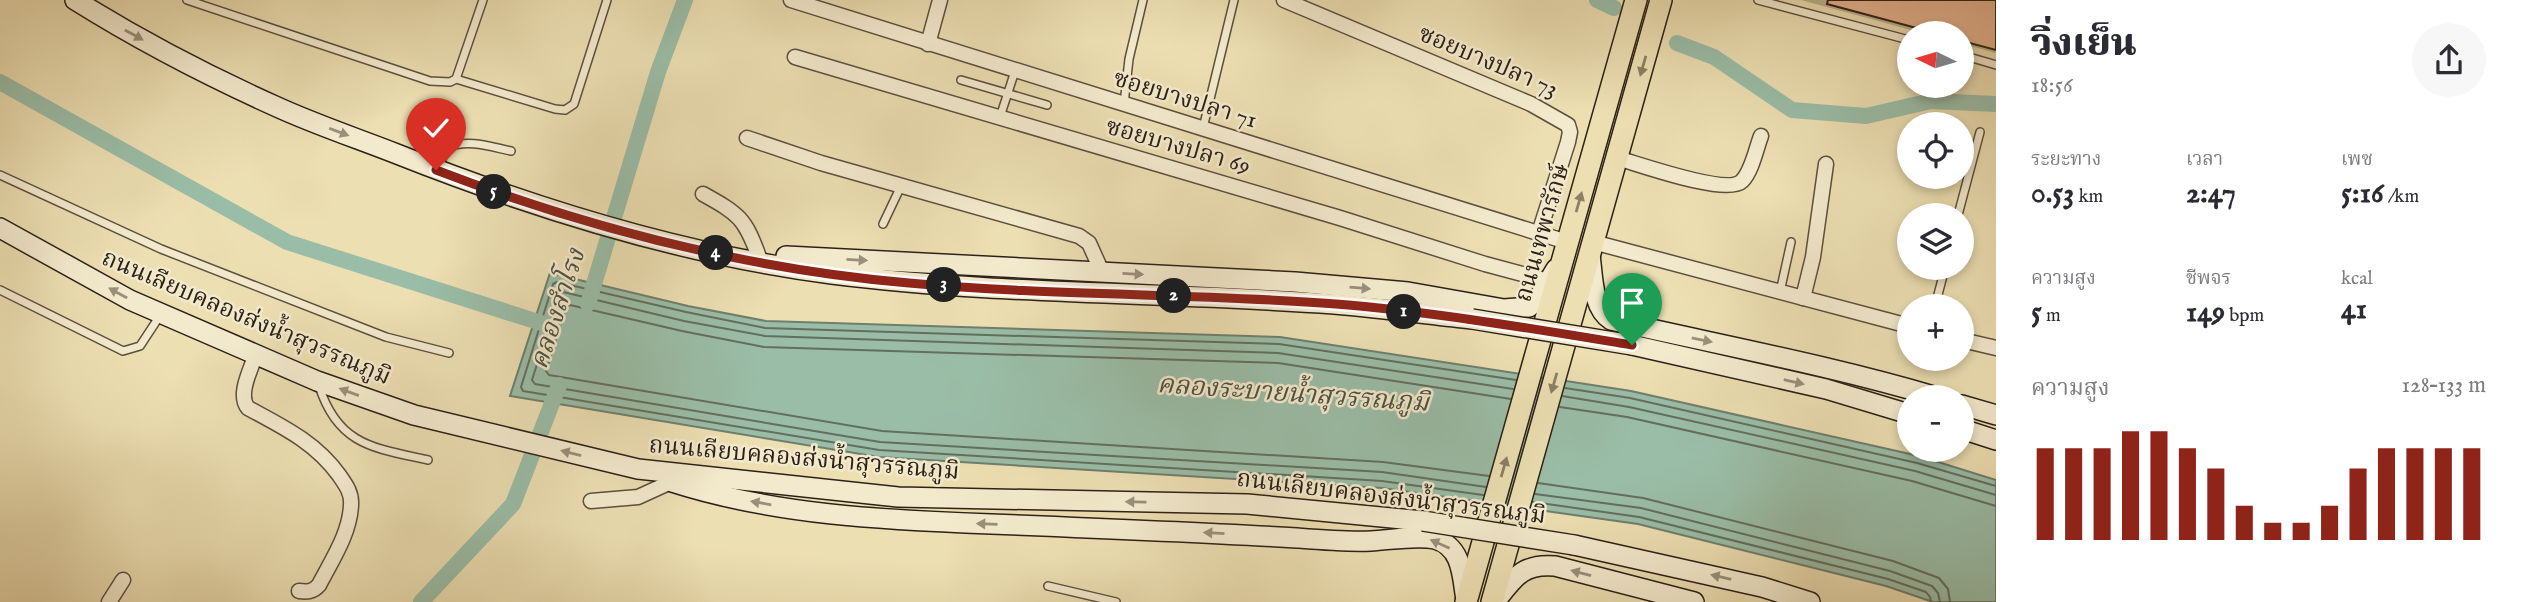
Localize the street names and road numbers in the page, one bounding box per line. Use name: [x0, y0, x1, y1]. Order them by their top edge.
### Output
street label: ซอยบางปลา 73: [1414, 19, 1562, 105]
street label: ซอยบางปลา 71: [1109, 63, 1261, 137]
street label: ซอยบางปลา 69: [1102, 112, 1254, 182]
street label: ถนนเทพารักษ์: [1507, 159, 1578, 306]
street label: ถนนเลียบคลองส่งน้ำสุวรรณภูมิ: [97, 239, 397, 393]
street label: ถนนเลียบคลองส่งน้ำสุวรรณภูมิ: [648, 426, 961, 488]
street label: ถนนเลียบคลองส่งน้ำสุวรรณภูมิ: [1235, 460, 1548, 532]

